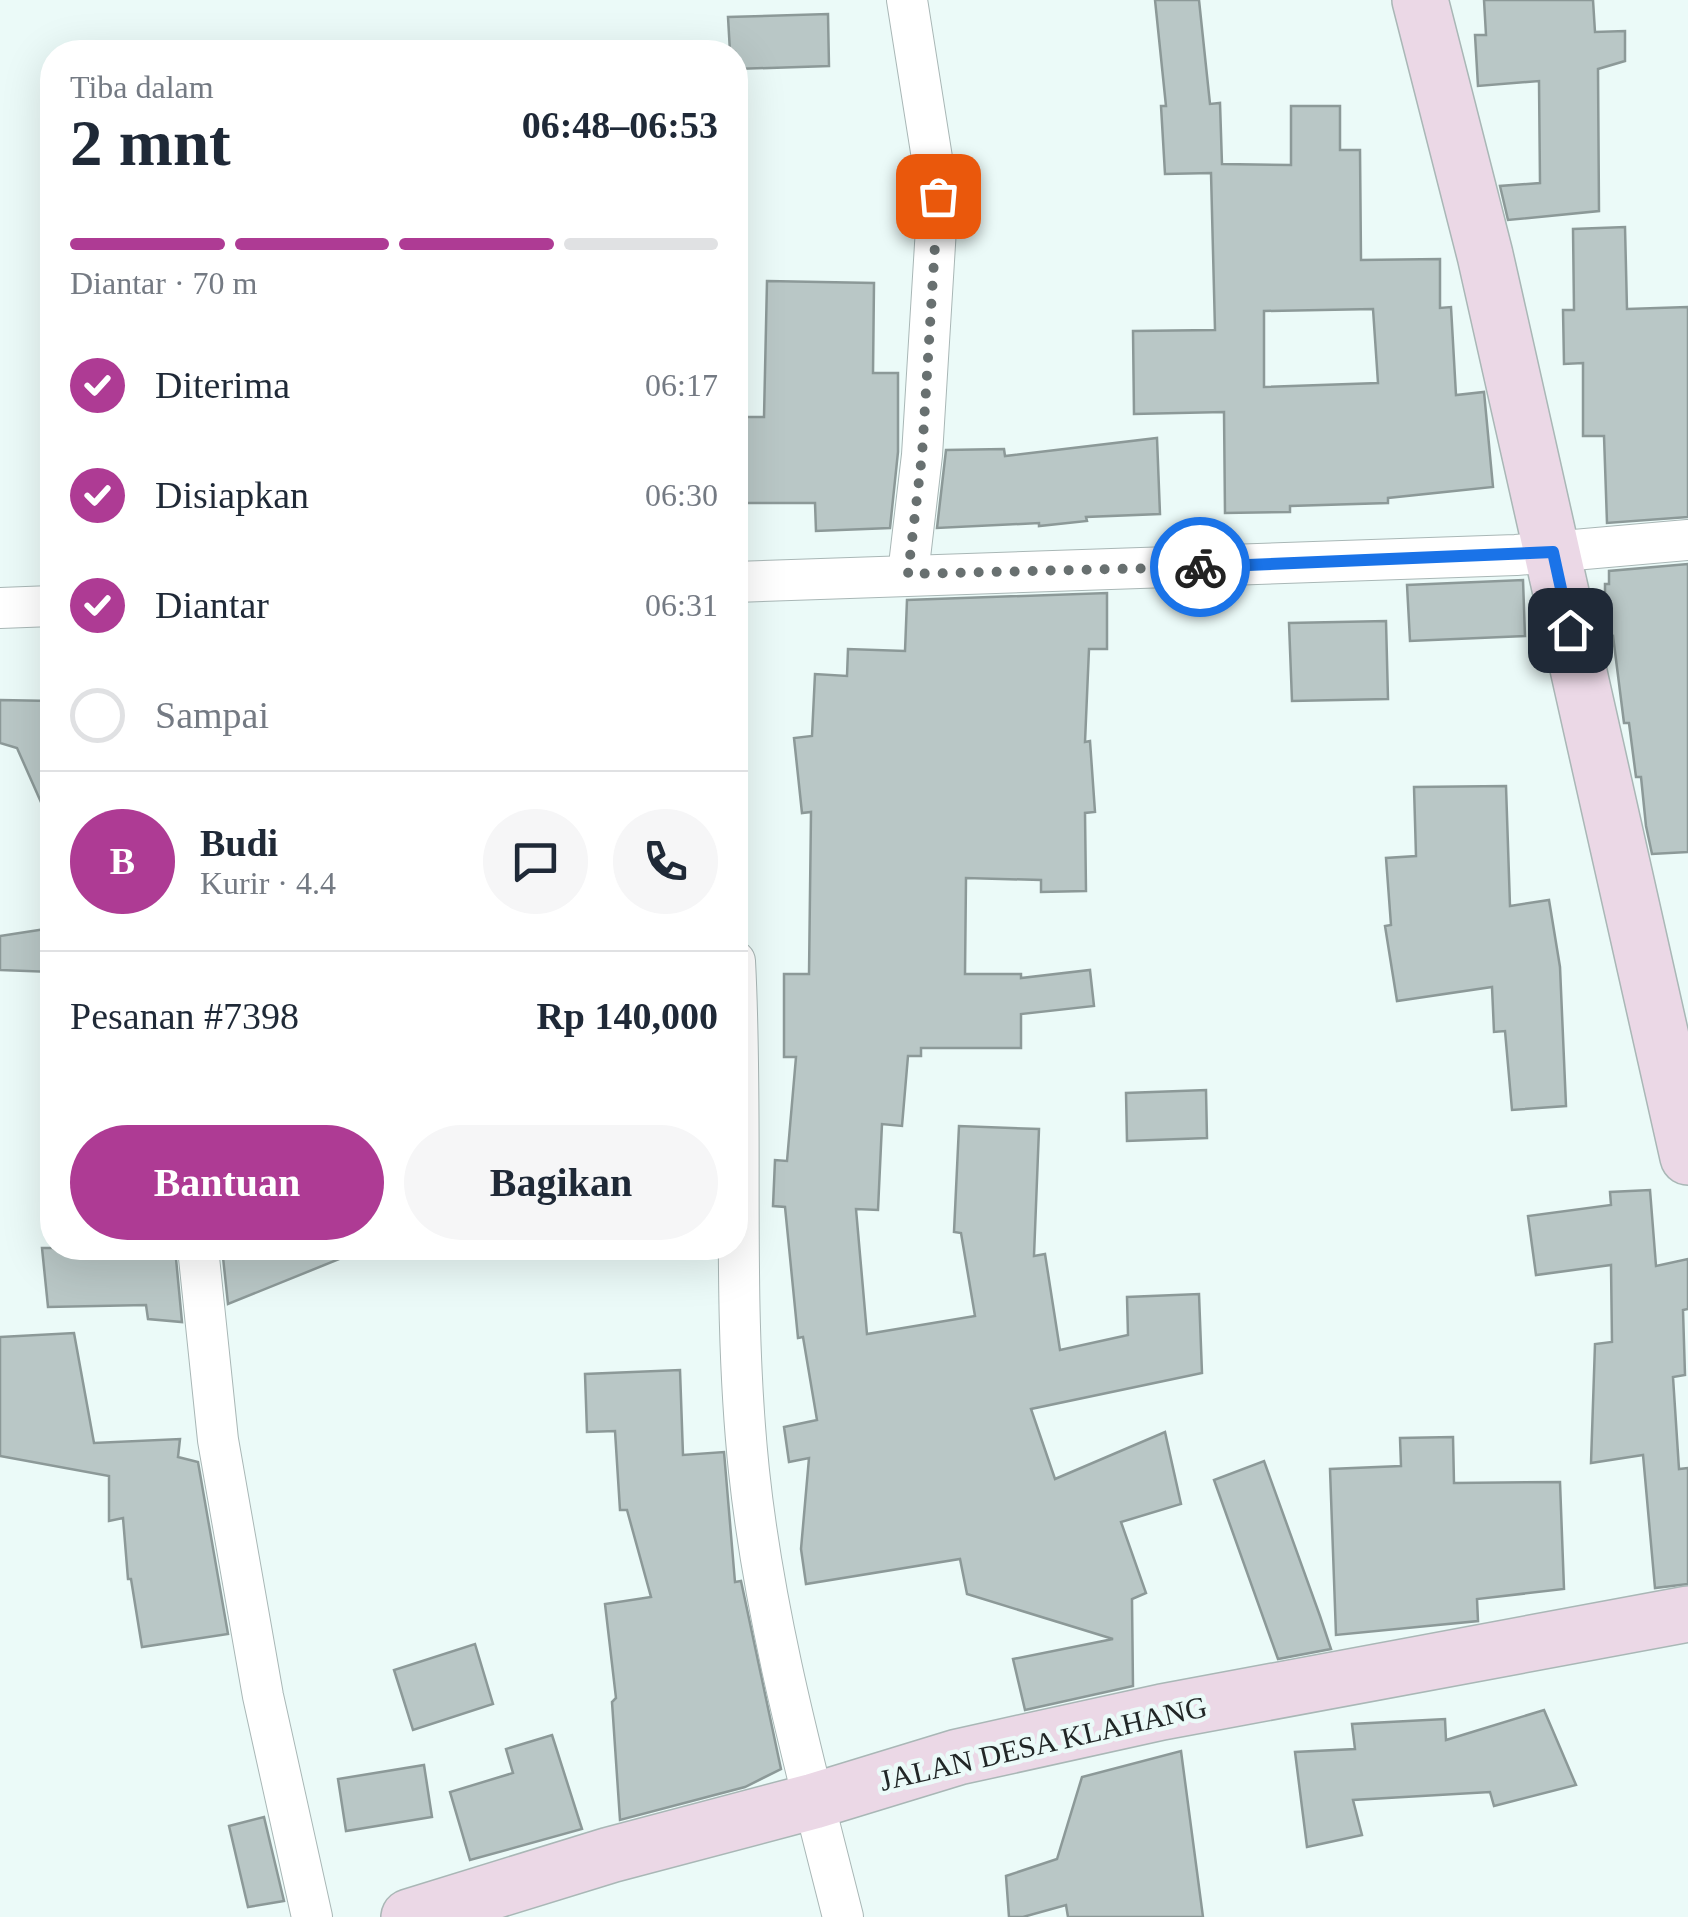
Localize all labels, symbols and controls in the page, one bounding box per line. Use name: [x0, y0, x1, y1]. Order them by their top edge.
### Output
text: Tiba dalam: [70, 69, 214, 105]
text: 06:48–06:53: [522, 104, 718, 146]
text: 2 mnt: [70, 107, 231, 179]
pin: [896, 154, 981, 239]
icon: bag: [911, 169, 966, 224]
text: Diantar · 70 m: [70, 265, 258, 301]
icon: check: [70, 358, 125, 413]
text: Diterima: [155, 364, 290, 406]
text: 06:17: [645, 367, 718, 403]
icon: check: [70, 468, 125, 523]
text: Disiapkan: [155, 474, 309, 516]
text: 06:30: [645, 477, 718, 513]
courier: [1150, 517, 1250, 617]
icon: bike: [1173, 540, 1228, 595]
icon: check: [70, 578, 125, 633]
text: Diantar: [155, 584, 269, 626]
text: 06:31: [645, 587, 718, 623]
pin: [1528, 588, 1613, 673]
icon: home: [1543, 603, 1598, 658]
text: Sampai: [155, 694, 269, 736]
button: chat: [483, 809, 588, 914]
button: phone: [613, 809, 718, 914]
text: Budi: [200, 822, 278, 864]
text: B: [110, 840, 135, 882]
text: Kurir · 4.4: [200, 865, 336, 901]
text: Pesanan #7398: [70, 995, 299, 1037]
text: Rp 140,000: [536, 995, 718, 1037]
button: Bantuan: [70, 1125, 384, 1240]
button: Bagikan: [404, 1125, 718, 1240]
street label: JALAN DESA KLAHANG: [876, 1689, 1210, 1797]

